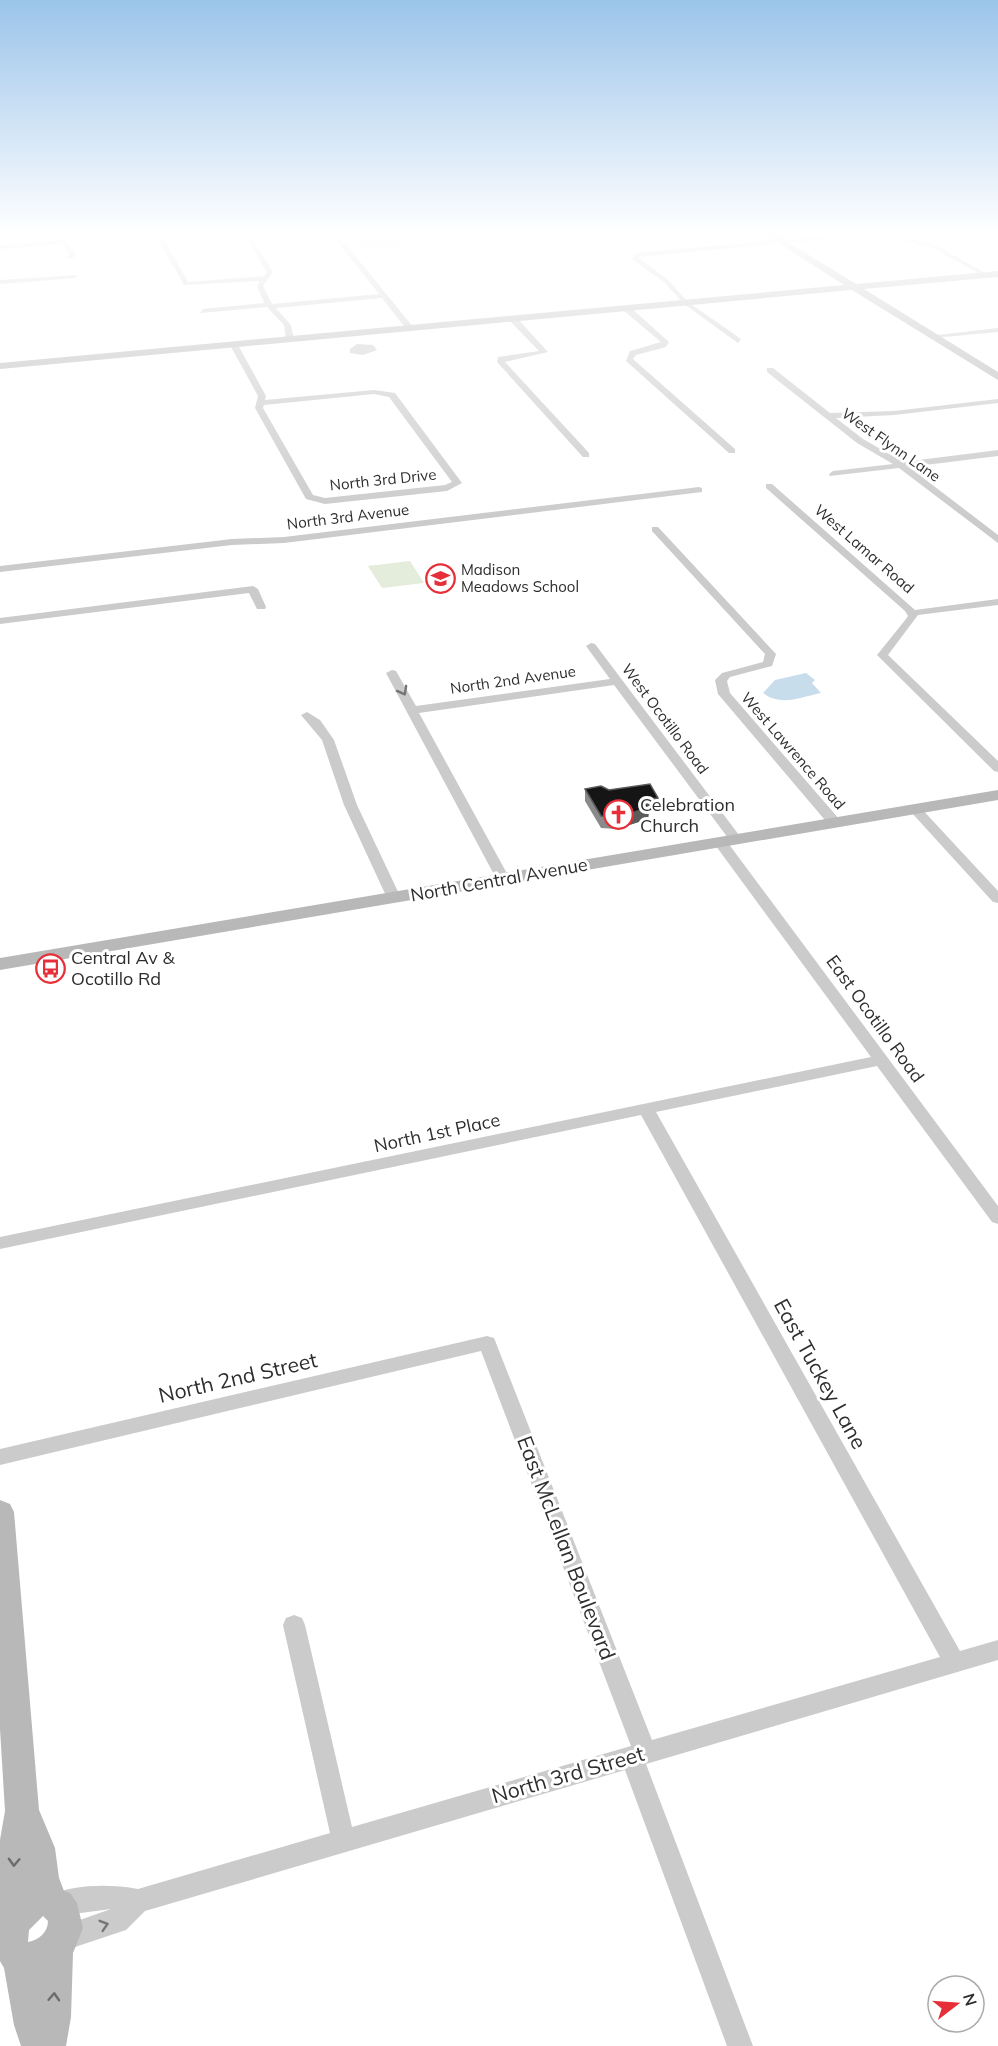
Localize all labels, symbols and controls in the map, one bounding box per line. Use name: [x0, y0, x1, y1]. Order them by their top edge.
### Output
street label: West Flynn Lane: [838, 404, 944, 486]
street label: North 3rd Drive: [329, 464, 437, 495]
street label: North 3rd Avenue: [286, 500, 410, 533]
street label: West Lamar Road: [811, 500, 918, 597]
place label: Madison Meadows School: [461, 560, 579, 596]
school or university icon: Madison Meadows School: [424, 563, 456, 595]
street label: West Ocotillo Road: [618, 660, 713, 778]
street label: North 2nd Avenue: [449, 661, 577, 698]
one-way arrow: [396, 685, 407, 695]
street label: West Lawrence Road: [737, 688, 849, 813]
place label: Celebration Church: [640, 793, 735, 837]
church icon: Celebration Church: [603, 799, 635, 831]
street label: North Central Avenue: [409, 853, 589, 906]
place label: Central Av & Ocotillo Rd: [71, 946, 176, 990]
street label: East Ocotillo Road: [821, 950, 929, 1087]
bus stop icon: Central Av & Ocotillo Rd: [34, 952, 66, 984]
street label: North 1st Place: [372, 1108, 502, 1157]
street label: East Tuckey Lane: [769, 1294, 873, 1453]
street label: North 2nd Street: [156, 1346, 320, 1408]
street label: East McLellan Boulevard: [512, 1432, 622, 1663]
street label: North 3rd Street: [489, 1740, 647, 1808]
one-way arrow: [8, 1858, 21, 1867]
one-way arrow: [98, 1920, 109, 1933]
north arrow: [926, 1974, 986, 2034]
text: N: [959, 1991, 982, 2008]
one-way arrow: [47, 1993, 60, 2002]

